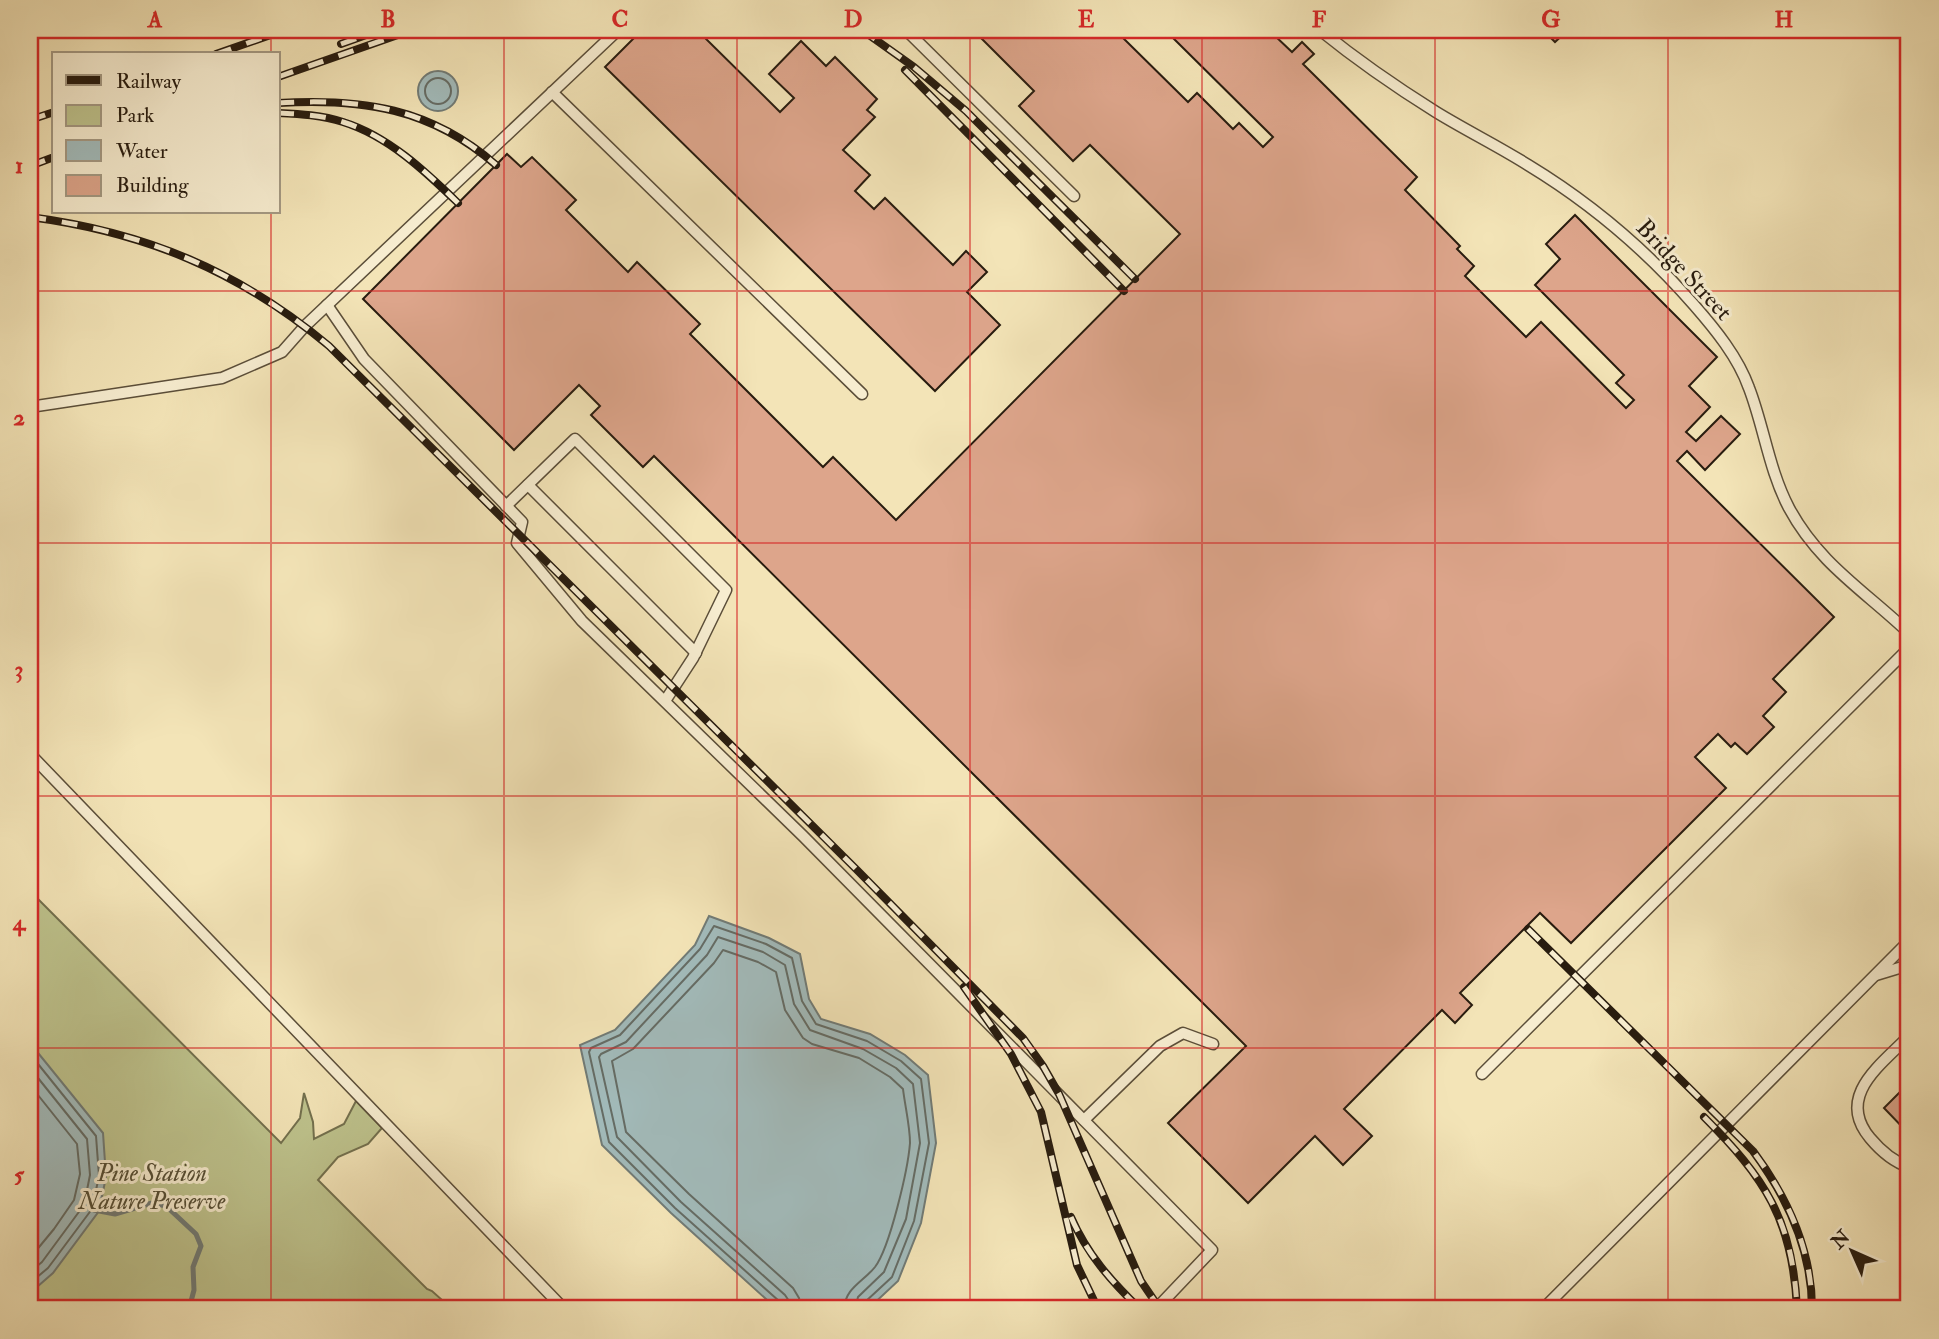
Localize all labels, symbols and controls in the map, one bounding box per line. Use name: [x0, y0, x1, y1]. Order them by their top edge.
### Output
text: A: [147, 5, 163, 34]
text: B: [380, 5, 396, 34]
text: C: [612, 5, 628, 34]
text: D: [844, 5, 862, 34]
text: E: [1078, 5, 1095, 34]
text: F: [1312, 5, 1327, 34]
text: G: [1541, 5, 1561, 34]
text: H: [1775, 5, 1794, 34]
legend: [52, 52, 280, 214]
text: Railway: [116, 68, 182, 95]
text: Park: [116, 102, 154, 129]
text: Water: [115, 138, 168, 165]
text: 1: [15, 151, 23, 180]
text: Building: [116, 172, 189, 199]
street label: Bridge Street: [1629, 213, 1739, 327]
text: 2: [13, 403, 25, 432]
text: 3: [15, 655, 23, 684]
text: 4: [12, 908, 27, 937]
park label: Pine Station Nature Preserve: [77, 1158, 226, 1217]
text: 5: [14, 1160, 25, 1189]
north arrow: [1816, 1216, 1886, 1286]
text: N: [1825, 1224, 1856, 1255]

